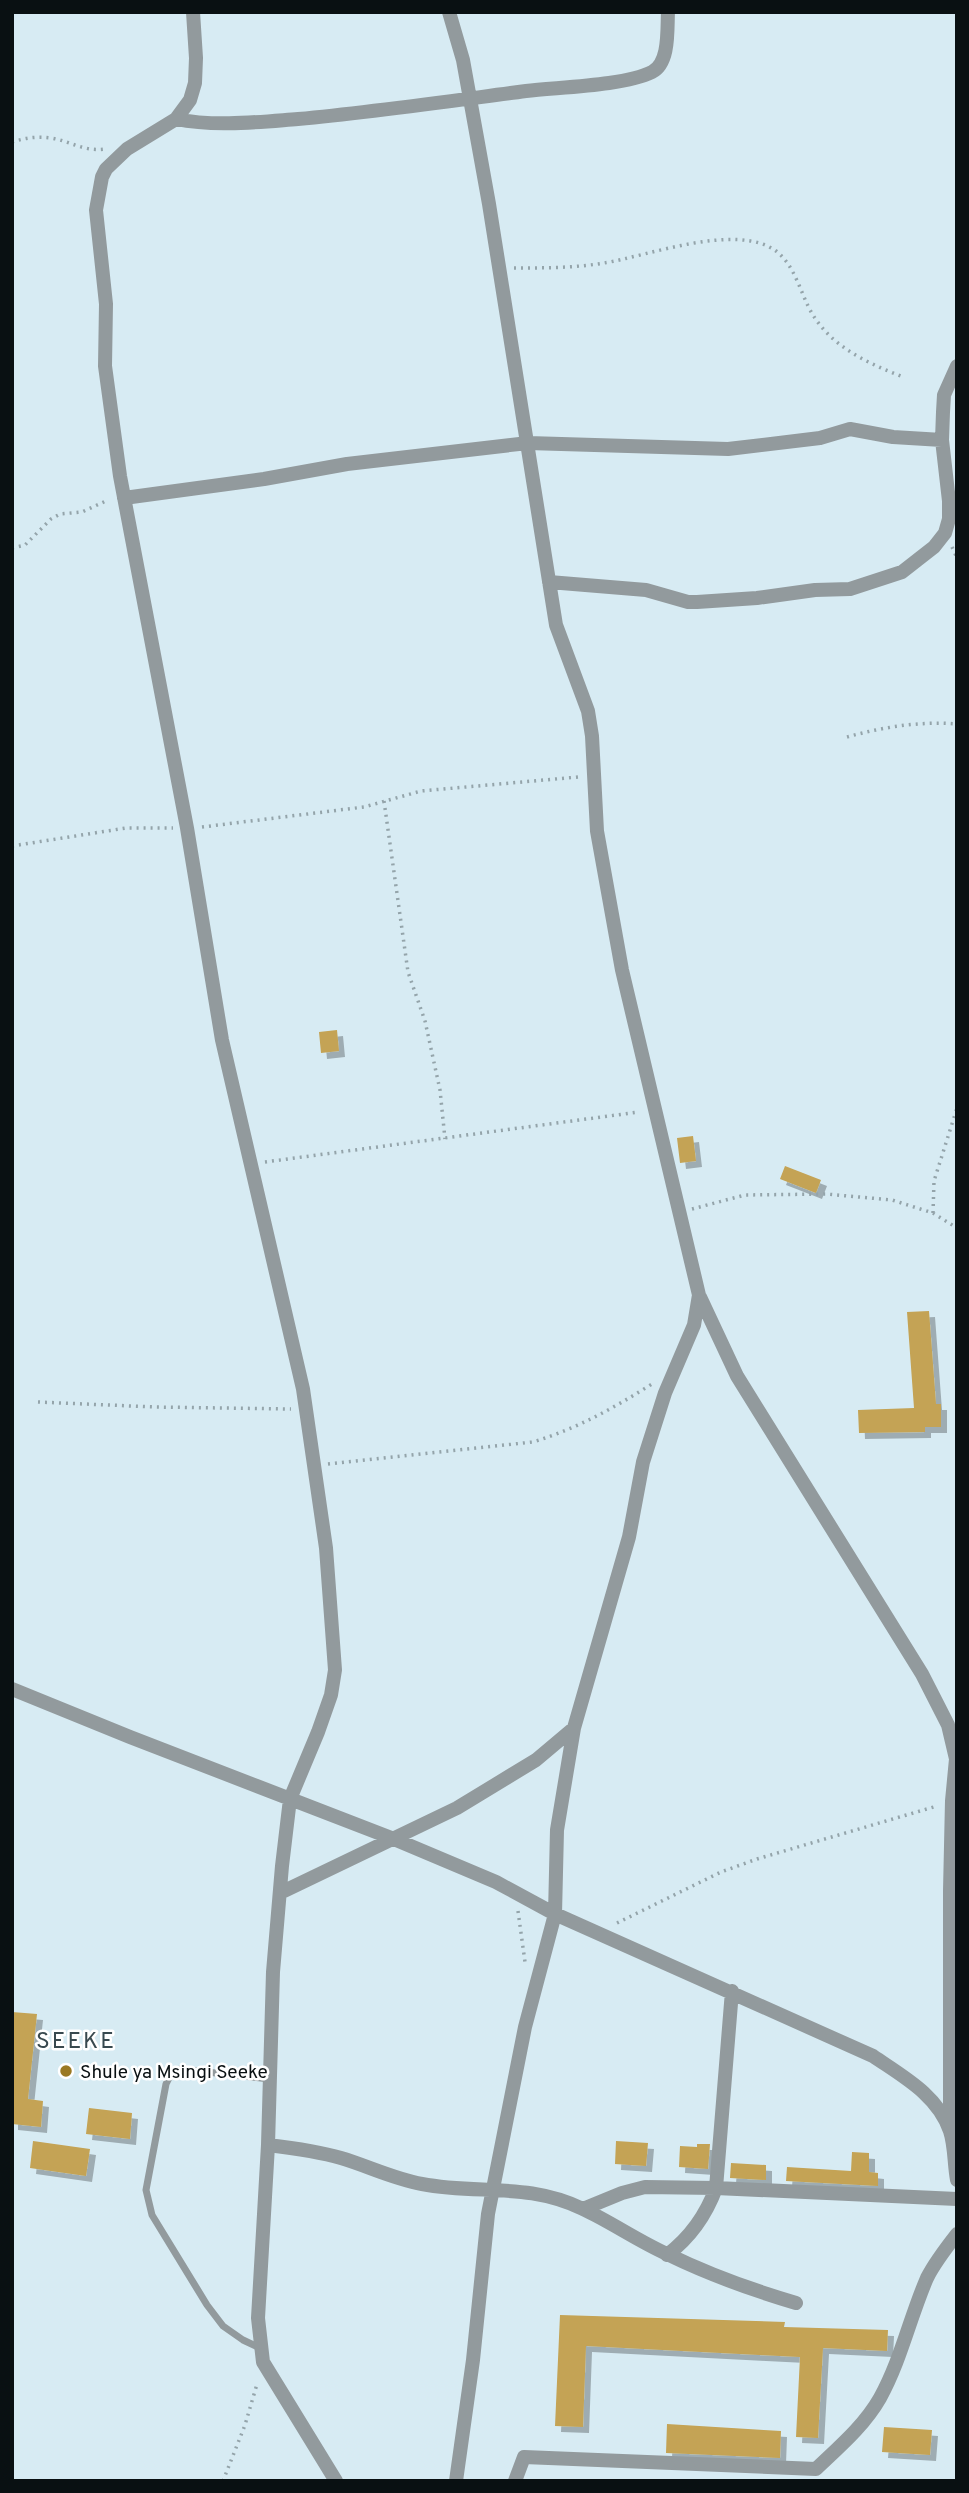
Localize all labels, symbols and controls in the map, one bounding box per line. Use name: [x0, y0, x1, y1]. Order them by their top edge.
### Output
district label: SEEKE: [36, 2028, 116, 2057]
place label: Shule ya Msingi Seeke: [80, 2061, 268, 2085]
marker: Shule ya Msingi Seeke: [58, 2063, 74, 2079]

